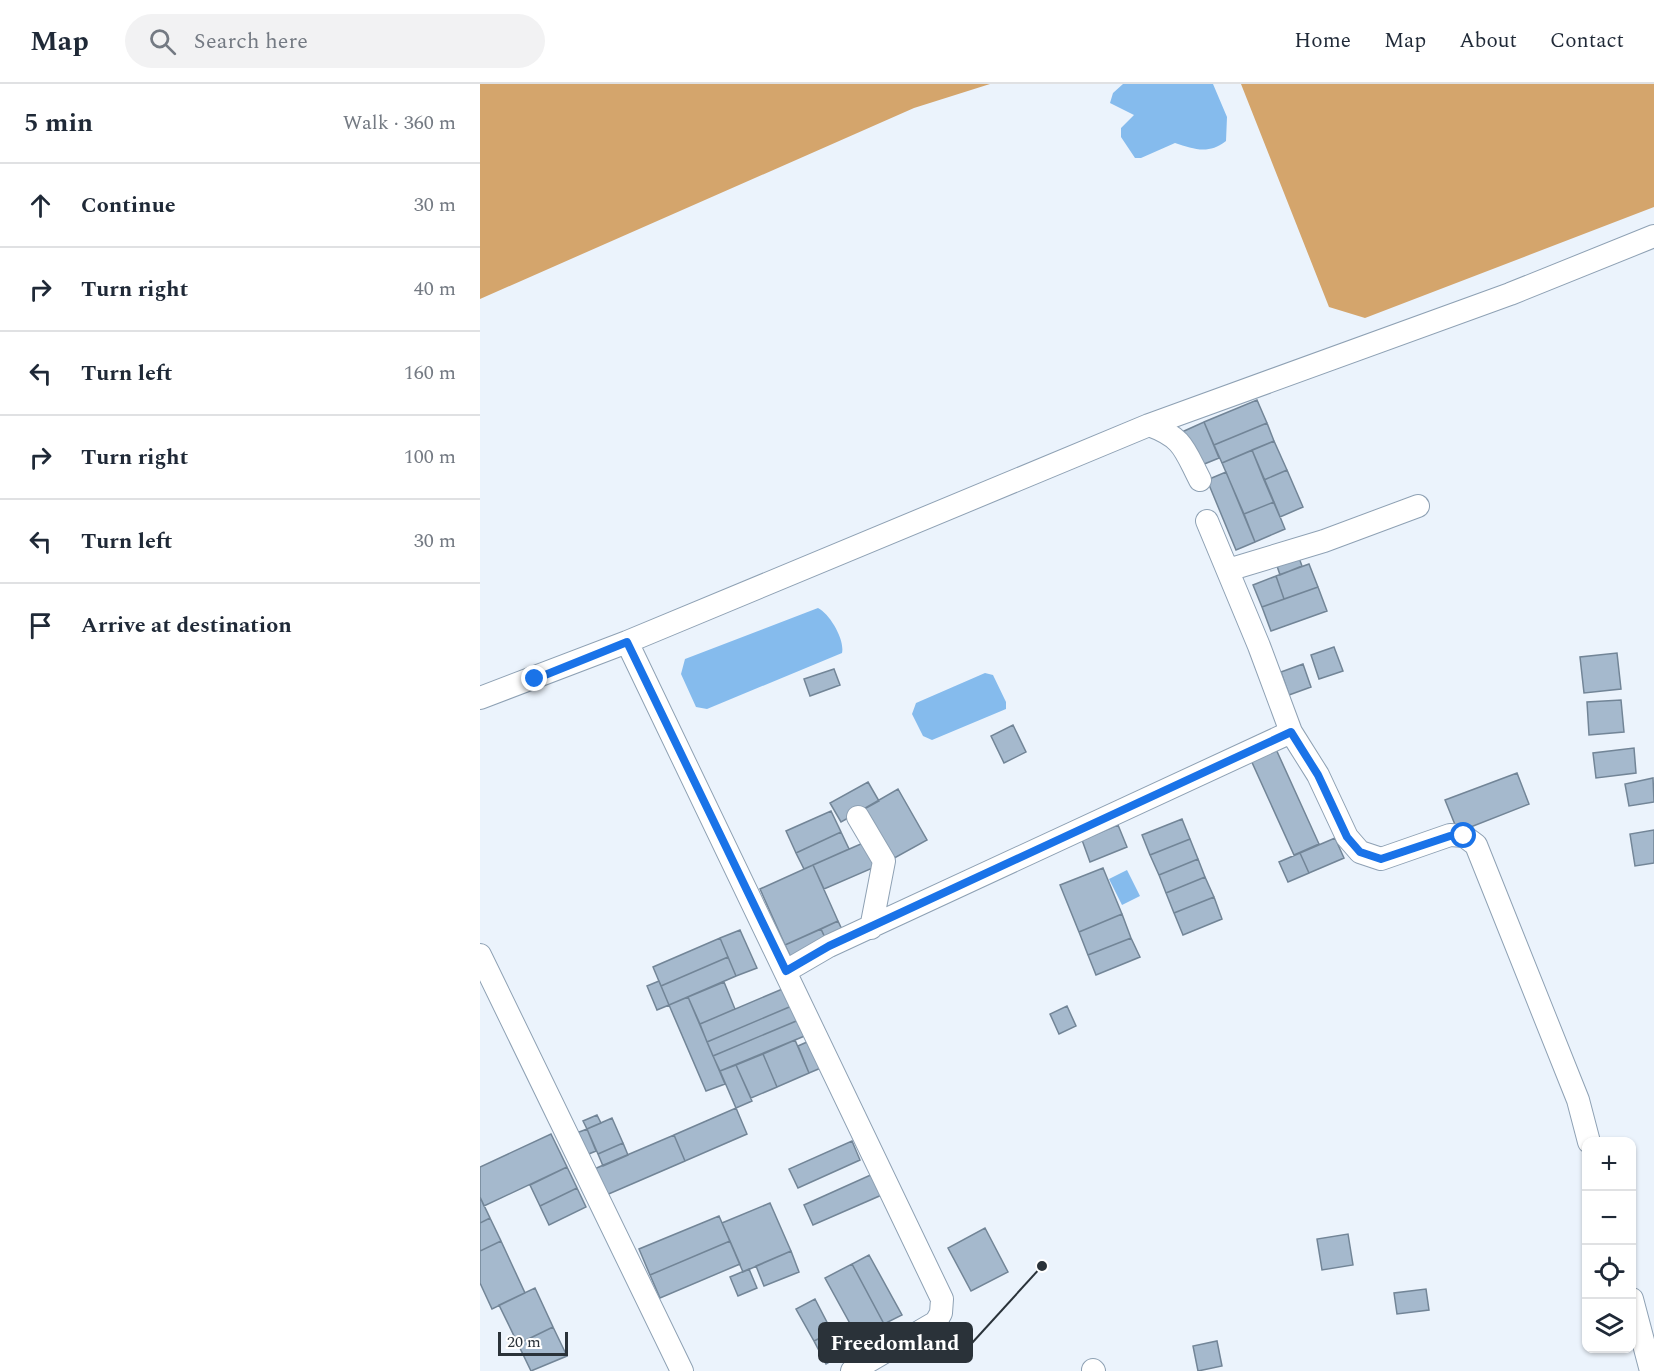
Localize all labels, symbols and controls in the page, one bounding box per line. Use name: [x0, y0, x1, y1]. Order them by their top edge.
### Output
search box: [125, 14, 545, 68]
text: Map: [30, 20, 89, 63]
icon: search: [146, 25, 179, 58]
text: Search here: [194, 25, 308, 58]
text: Home: [1294, 25, 1351, 57]
text: Map: [1384, 25, 1426, 57]
text: About: [1459, 25, 1517, 57]
text: Contact: [1550, 25, 1624, 57]
text: 5 min: [24, 103, 93, 143]
text: Walk · 360 m: [343, 108, 456, 138]
icon: ahead: [24, 189, 57, 222]
text: Continue: [81, 189, 176, 222]
text: 30 m: [414, 190, 456, 220]
icon: right: [24, 273, 57, 306]
text: Turn right: [81, 273, 188, 306]
text: 40 m: [414, 274, 456, 304]
icon: left: [24, 357, 57, 390]
text: Turn left: [81, 357, 173, 390]
text: 160 m: [404, 358, 456, 388]
icon: right: [24, 441, 57, 474]
text: Turn right: [81, 441, 188, 474]
text: 100 m: [404, 442, 456, 472]
icon: left: [24, 525, 57, 558]
text: Turn left: [81, 525, 173, 558]
text: 30 m: [414, 526, 456, 556]
icon: arrive: [24, 609, 57, 642]
text: Arrive at destination: [81, 609, 292, 642]
route end: [521, 665, 547, 691]
route start: [1450, 822, 1476, 848]
map controls: [1582, 1137, 1636, 1353]
button: +: [1582, 1137, 1636, 1191]
button: −: [1582, 1191, 1636, 1245]
button: locate: [1582, 1245, 1636, 1299]
button: layers: [1582, 1299, 1636, 1353]
callout: Freedomland: [819, 1323, 972, 1362]
text: Freedomland: [831, 1328, 959, 1360]
scale bar: [498, 1329, 568, 1356]
text: 20 m: [507, 1330, 541, 1354]

